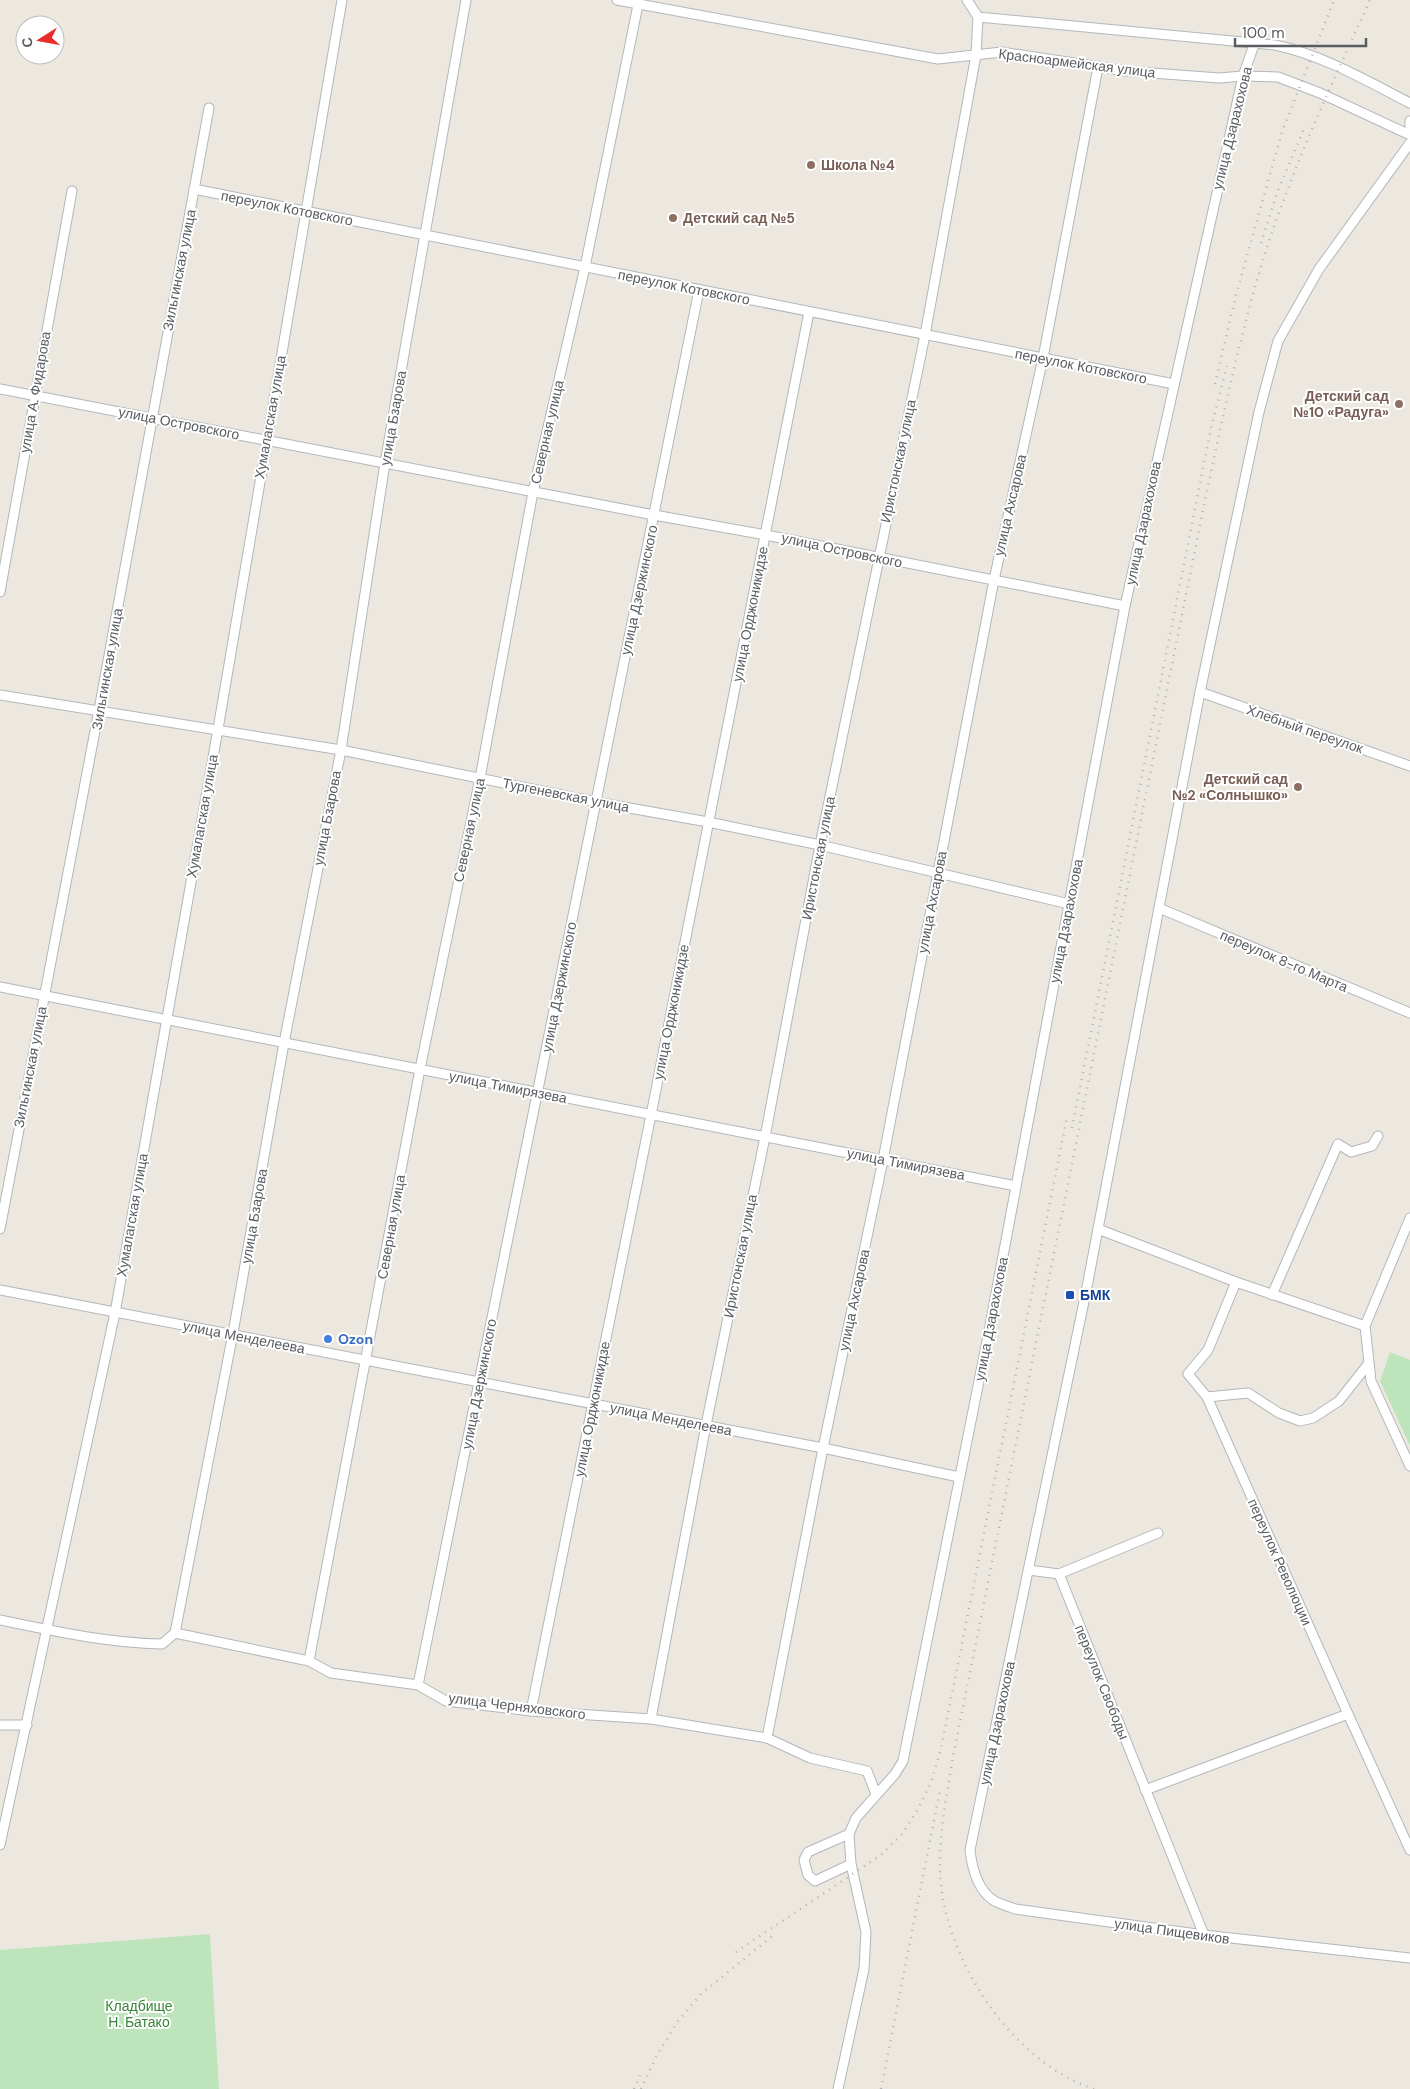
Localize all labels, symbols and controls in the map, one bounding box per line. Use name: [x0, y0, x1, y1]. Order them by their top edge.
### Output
north arrow: [15, 15, 65, 65]
scale bar: [1235, 15, 1366, 47]
text: 100 m: [1242, 23, 1285, 43]
text: С: [17, 36, 37, 49]
street label: Красноармейская улица: [997, 44, 1157, 82]
street label: улица Дзарахохова: [1208, 64, 1256, 191]
place label: Школа №4: [821, 156, 895, 174]
marker: Школа №4: [805, 159, 817, 171]
street label: переулок Котовского: [219, 186, 355, 230]
street label: Зильгинская улица: [158, 208, 200, 332]
place label: Детский сад №5: [683, 209, 795, 227]
marker: Детский сад №5: [667, 212, 679, 224]
street label: переулок Котовского: [616, 265, 752, 309]
street label: улица А. Фидарова: [15, 330, 55, 454]
street label: переулок Котовского: [1013, 344, 1149, 388]
street label: Хумалагская улица: [250, 354, 290, 480]
street label: улица Бзарова: [376, 369, 410, 467]
street label: Северная улица: [526, 378, 568, 486]
place label: Детский сад №10 «Радуга»: [1293, 387, 1389, 421]
street label: Иристонская улица: [876, 398, 920, 524]
marker: Детский сад №10 «Радуга»: [1393, 398, 1405, 410]
street label: улица Островского: [117, 402, 241, 444]
street label: улица Ахсарова: [990, 452, 1030, 558]
street label: улица Дзарахохова: [1121, 459, 1165, 587]
street label: улица Дзержинского: [616, 523, 662, 657]
street label: улица Островского: [780, 528, 904, 572]
street label: улица Орджоникидзе: [728, 545, 772, 683]
street label: Зильгинская улица: [87, 606, 127, 731]
street label: Хлебный переулок: [1244, 701, 1367, 758]
street label: Хумалагская улица: [182, 753, 222, 879]
street label: улица Бзарова: [309, 769, 345, 867]
place label: Детский сад №2 «Солнышко»: [1172, 770, 1288, 804]
street label: Тургеневская улица: [501, 774, 631, 816]
street label: Северная улица: [449, 776, 489, 884]
marker: Детский сад №2 «Солнышко»: [1292, 781, 1304, 793]
street label: Иристонская улица: [797, 795, 839, 921]
street label: улица Ахсарова: [913, 849, 951, 955]
street label: улица Дзарахохова: [1045, 857, 1087, 985]
street label: улица Дзержинского: [538, 920, 581, 1054]
street label: переулок 8-го Марта: [1217, 926, 1351, 996]
street label: улица Орджоникидзе: [649, 943, 693, 1081]
street label: Зильгинская улица: [9, 1005, 51, 1129]
street label: улица Тимирязева: [448, 1067, 569, 1107]
street label: улица Тимирязева: [846, 1144, 967, 1184]
street label: Хумалагская улица: [112, 1152, 152, 1278]
street label: улица Бзарова: [237, 1167, 271, 1265]
street label: Северная улица: [373, 1173, 409, 1281]
street label: Иристонская улица: [719, 1193, 761, 1319]
street label: улица Ахсарова: [834, 1247, 874, 1353]
street label: улица Дзарахохова: [970, 1255, 1012, 1383]
place label: БМК: [1080, 1286, 1111, 1304]
marker: БМК: [1064, 1289, 1076, 1301]
street label: улица Менделеева: [181, 1316, 307, 1358]
street label: улица Дзержинского: [458, 1317, 501, 1451]
place label: Ozon: [338, 1330, 373, 1348]
marker: Ozon: [322, 1333, 334, 1345]
street label: улица Орджоникидзе: [570, 1340, 614, 1478]
street label: улица Менделеева: [608, 1398, 734, 1440]
street label: переулок Революции: [1244, 1496, 1316, 1628]
street label: переулок Свободы: [1071, 1622, 1133, 1742]
street label: улица Дзарахохова: [975, 1659, 1019, 1787]
street label: улица Черняховского: [447, 1689, 587, 1723]
street label: улица Пищевиков: [1113, 1914, 1231, 1948]
park label: Кладбище Н. Батако: [105, 1997, 173, 2031]

